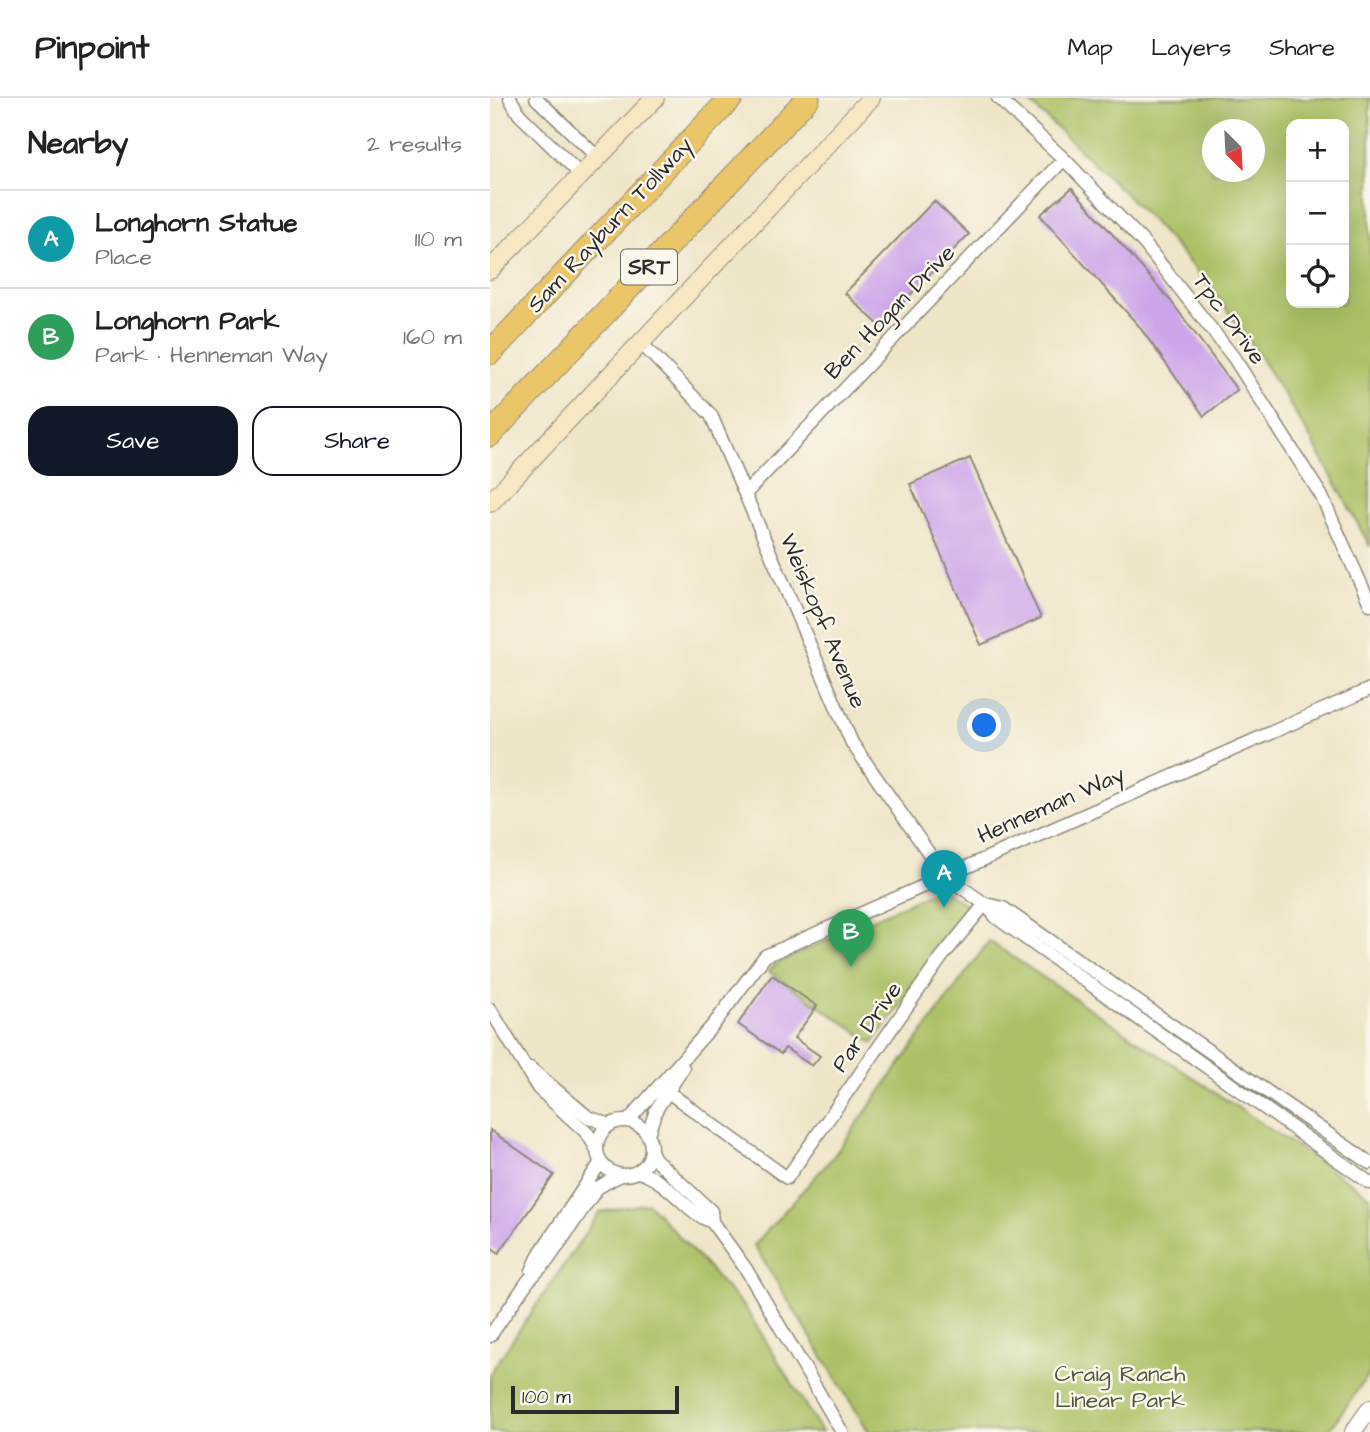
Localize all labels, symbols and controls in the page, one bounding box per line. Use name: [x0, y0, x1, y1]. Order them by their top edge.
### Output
text: Pinpoint: [35, 25, 149, 71]
text: Map: [1068, 31, 1113, 65]
text: Layers: [1151, 31, 1231, 65]
text: Share: [1269, 31, 1335, 65]
north arrow: [1202, 119, 1265, 182]
map controls: [1286, 119, 1349, 308]
button: +: [1286, 119, 1349, 182]
text: Nearby: [28, 123, 128, 165]
text: 2 results: [367, 128, 462, 160]
street label: Sam Rayburn Tollway: [520, 130, 701, 321]
button: −: [1286, 182, 1349, 245]
text: Longhorn Statue: [95, 205, 298, 241]
text: A: [44, 223, 58, 255]
text: 110 m: [414, 223, 462, 255]
street label: Ben Hogan Drive: [817, 238, 963, 387]
text: Place: [95, 241, 152, 273]
button: locate: [1286, 245, 1349, 308]
road number: SRT: [621, 250, 677, 284]
street label: Tpc Drive: [1185, 267, 1273, 371]
text: Longhorn Park: [95, 303, 279, 339]
text: B: [43, 321, 59, 353]
text: 160 m: [403, 321, 462, 353]
text: Park · Henneman Way: [95, 339, 328, 371]
button: Save: [28, 406, 238, 476]
button: Share: [252, 406, 462, 476]
street label: Weiskopf Avenue: [772, 529, 874, 713]
your location: [967, 708, 1001, 742]
street label: Henneman Way: [972, 758, 1130, 853]
pin: A: [921, 850, 967, 908]
pin: B: [828, 909, 874, 967]
street label: Par Drive: [824, 975, 910, 1079]
park label: Craig Ranch Linear Park: [1055, 1358, 1186, 1416]
scale bar: [511, 1383, 679, 1415]
text: 100 m: [522, 1384, 571, 1411]

